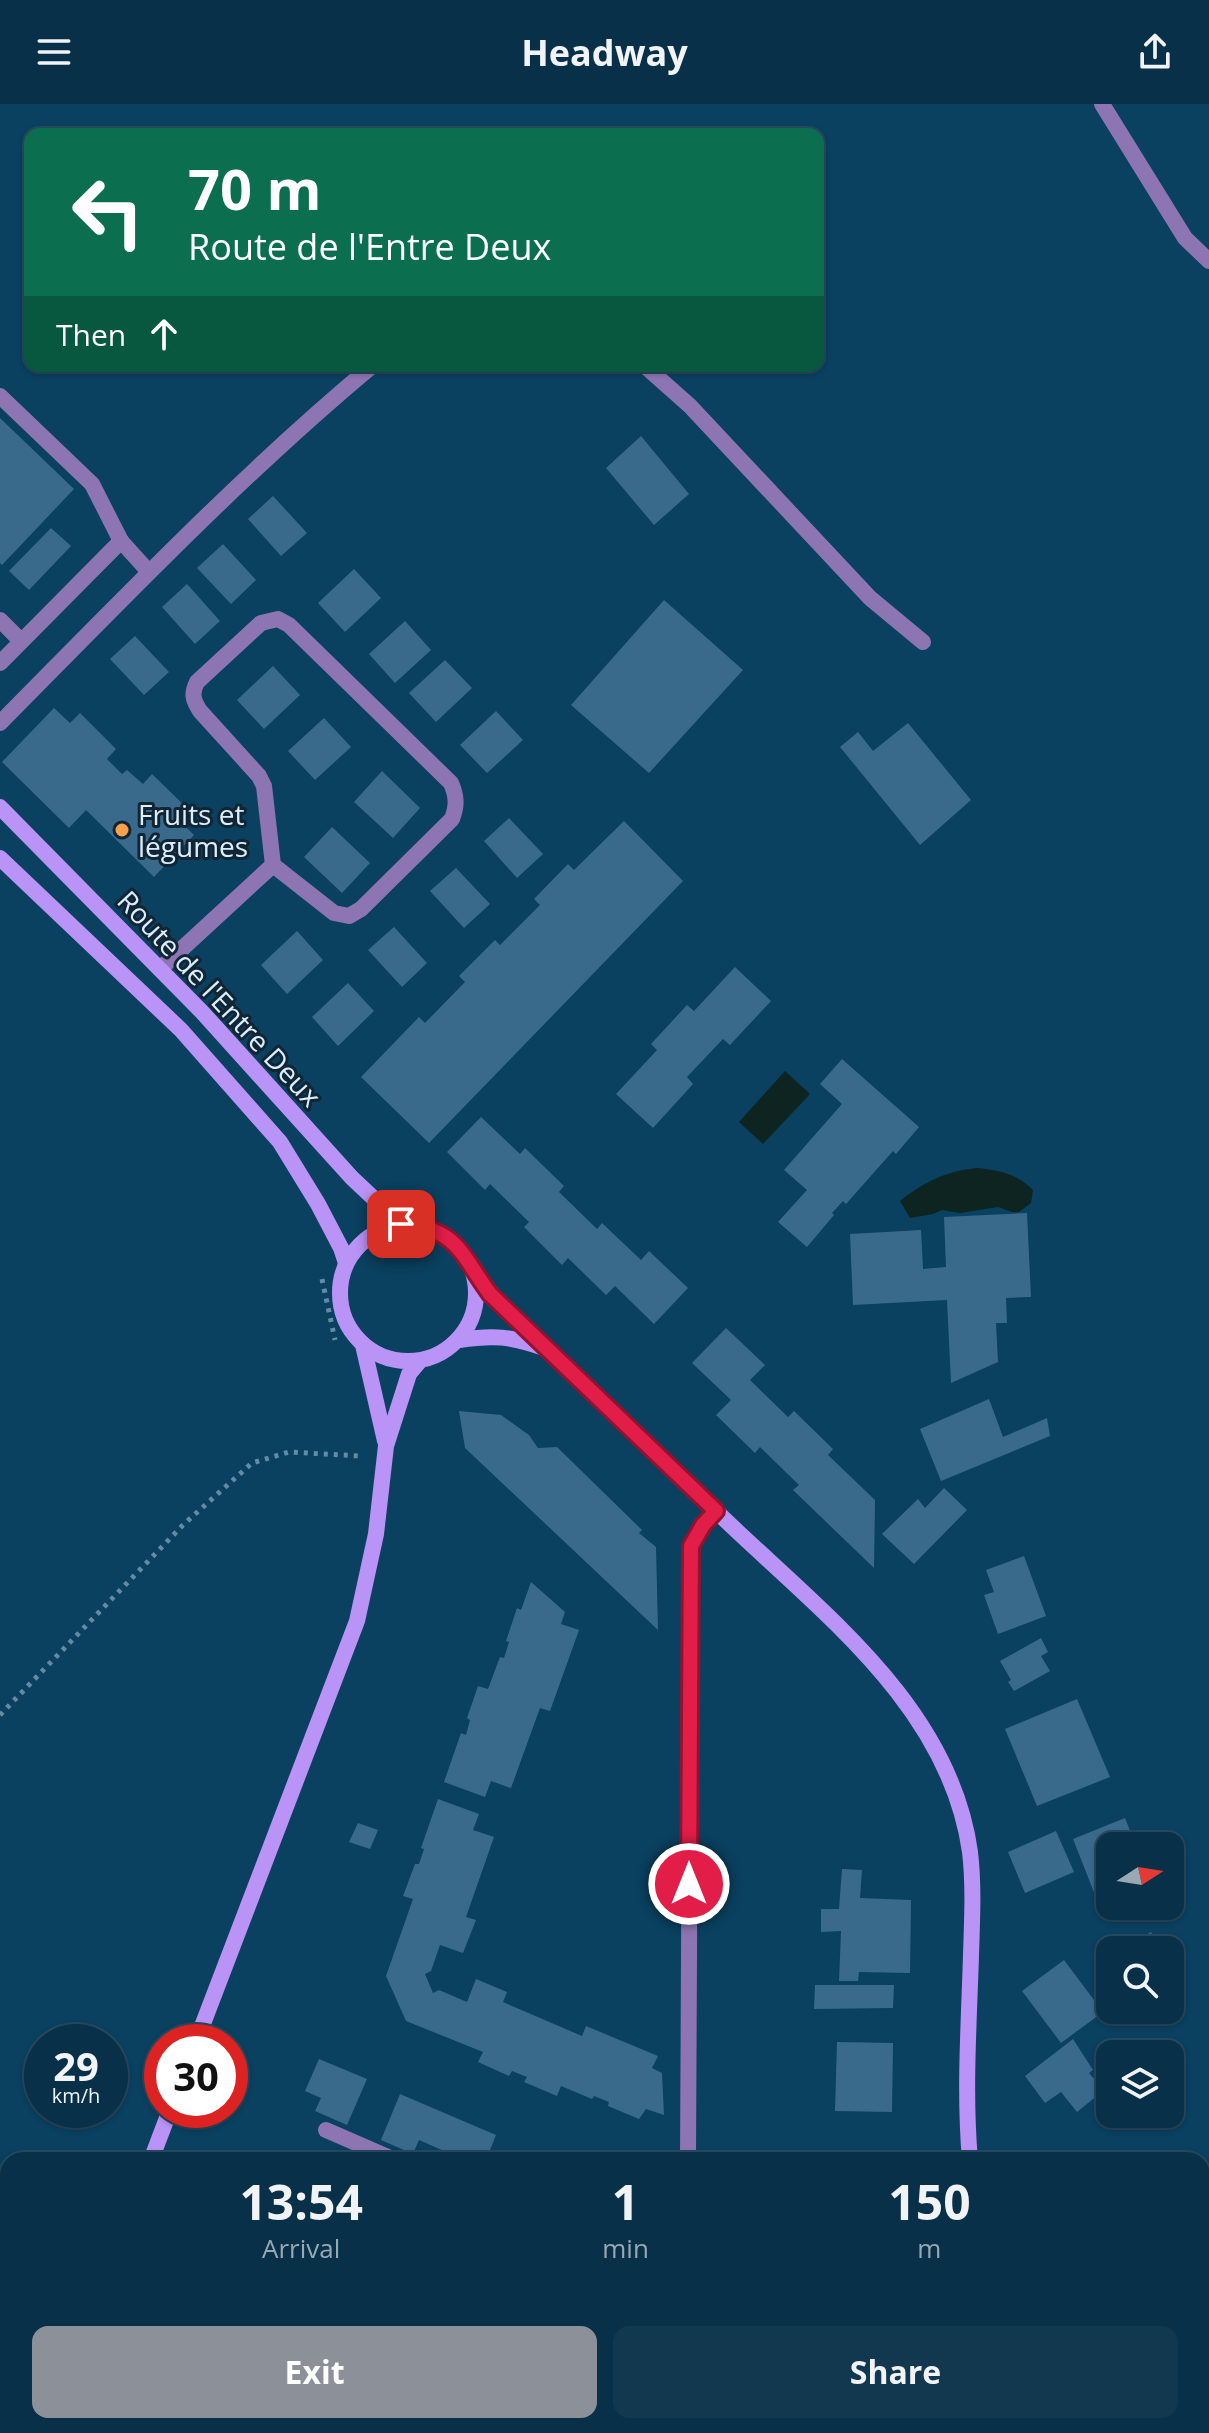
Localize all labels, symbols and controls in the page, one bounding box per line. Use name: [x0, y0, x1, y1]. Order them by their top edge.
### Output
text: Headway: [521, 28, 688, 77]
icon: menu: [32, 30, 76, 74]
icon: share: [1133, 30, 1177, 74]
text: 70 m: [188, 150, 322, 226]
icon: left: [56, 160, 160, 264]
text: Route de l'Entre Deux: [188, 222, 551, 271]
icon: ahead: [142, 312, 186, 356]
text: Then: [56, 314, 126, 355]
place label: Fruits et légumes: [138, 795, 248, 865]
marker: Fruits et légumes: [113, 821, 131, 839]
street label: Route de l'Entre Deux: [110, 882, 331, 1115]
pin: [367, 1190, 435, 1258]
icon: arrive: [379, 1202, 423, 1246]
north arrow: [1096, 1832, 1184, 1920]
map controls: [1096, 1832, 1184, 2128]
position arrow: [647, 1842, 731, 1926]
button: search: [1096, 1936, 1184, 2024]
speed limit sign: 30: [144, 2024, 248, 2128]
text: 29: [53, 2038, 99, 2093]
button: layers: [1096, 2040, 1184, 2128]
text: km/h: [52, 2082, 100, 2109]
text: 13:54: [239, 2169, 363, 2234]
text: 1: [612, 2169, 639, 2234]
text: 150: [888, 2169, 971, 2234]
text: Arrival: [262, 2230, 340, 2266]
text: min: [602, 2230, 649, 2266]
text: m: [917, 2230, 941, 2266]
button: Exit: [32, 2326, 597, 2418]
button: Share: [613, 2326, 1178, 2418]

